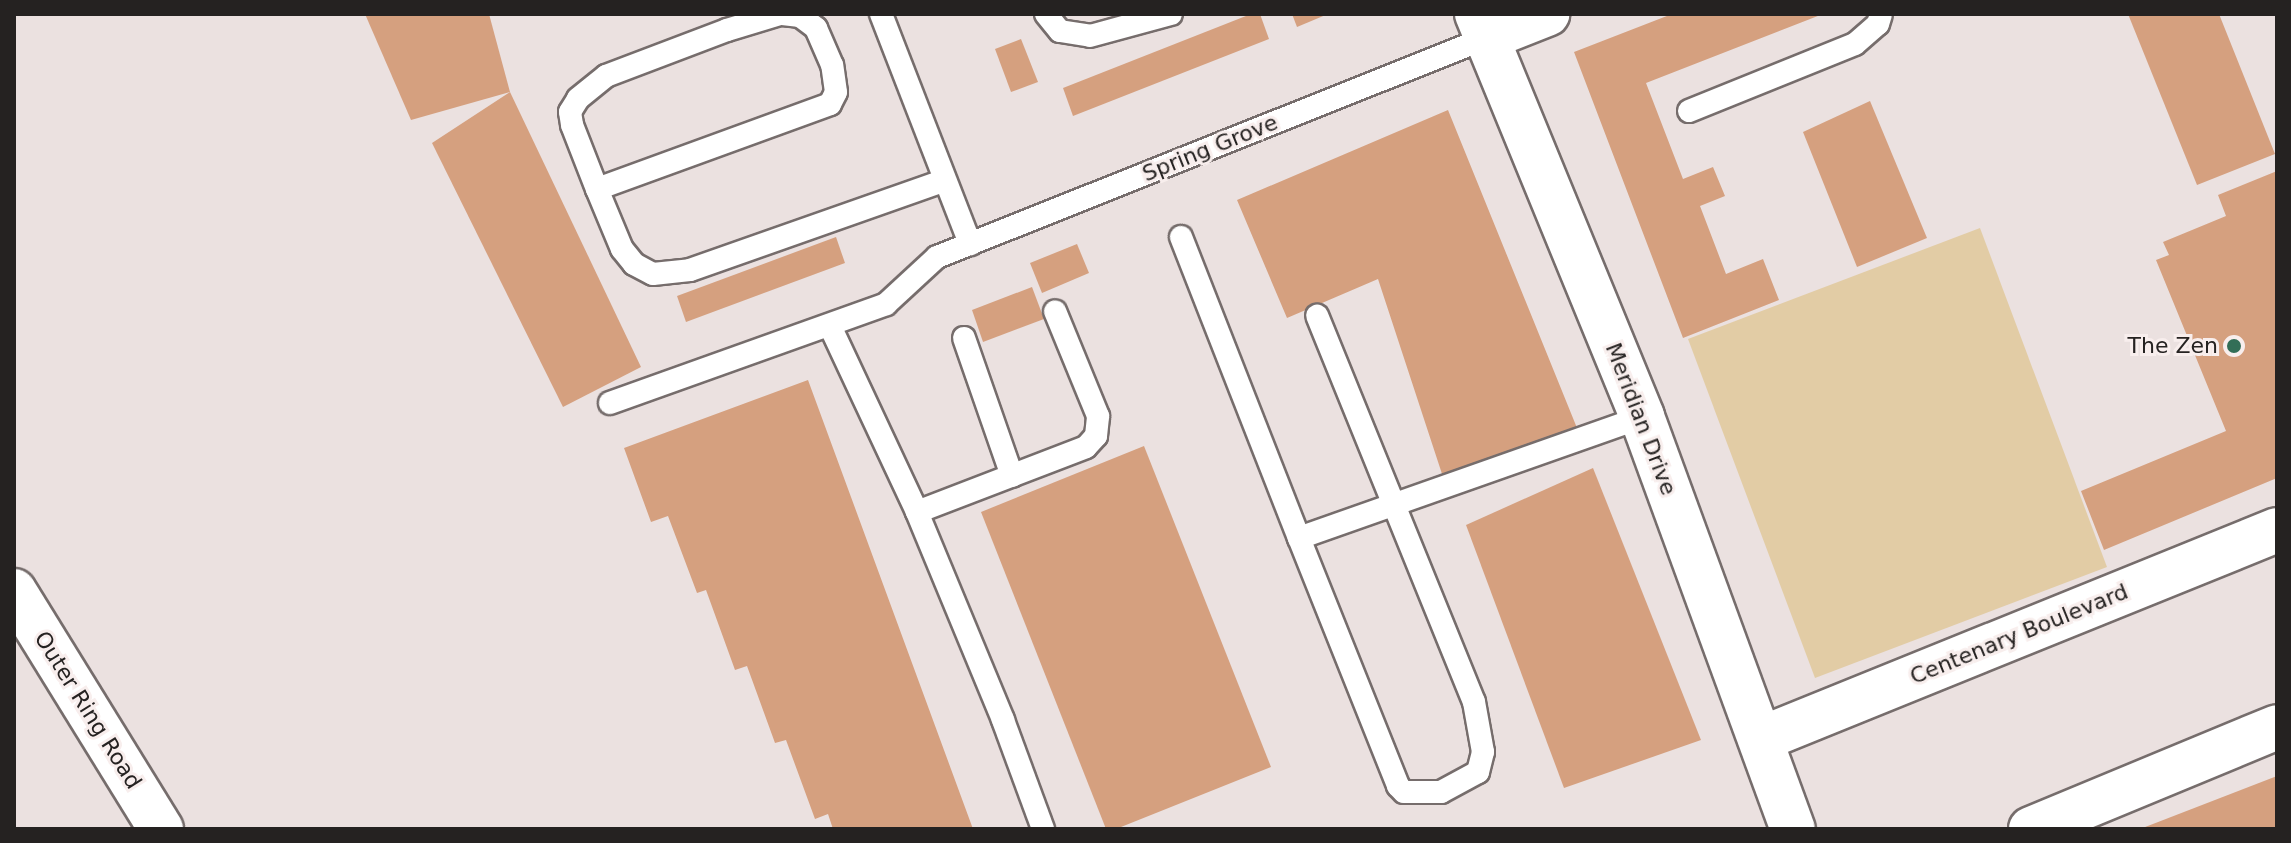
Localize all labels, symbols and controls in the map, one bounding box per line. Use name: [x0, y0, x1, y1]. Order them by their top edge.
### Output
street label: Spring Grove: [1138, 109, 1282, 187]
place label: The Zen: [2128, 333, 2218, 359]
marker: The Zen: [2225, 337, 2243, 355]
street label: Meridian Drive: [1600, 339, 1682, 499]
street label: Centenary Boulevard: [1906, 578, 2132, 690]
street label: Outer Ring Road: [29, 626, 147, 794]

